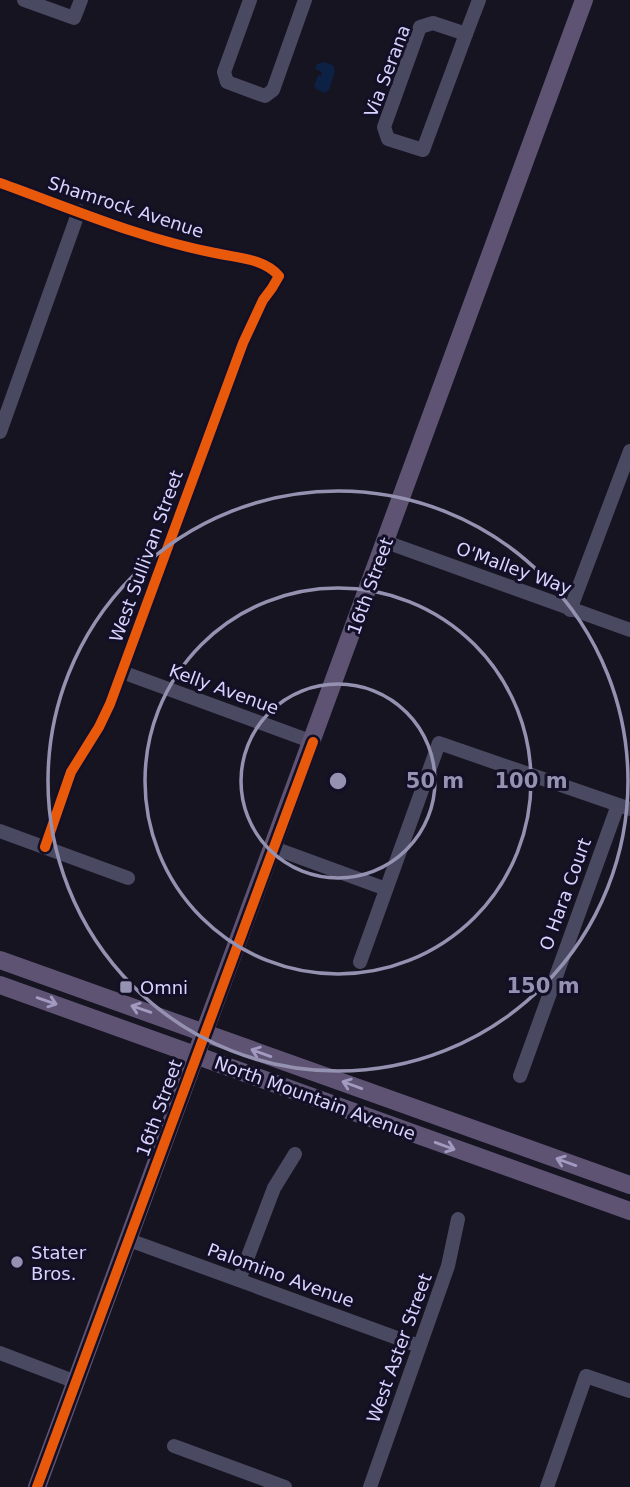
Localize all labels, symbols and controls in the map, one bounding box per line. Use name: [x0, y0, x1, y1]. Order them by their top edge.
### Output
street label: Via Serana: [360, 22, 414, 120]
street label: Shamrock Avenue: [46, 172, 206, 242]
street label: West Sullivan Street: [105, 467, 187, 645]
street label: 16th Street: [343, 535, 397, 637]
street label: O'Malley Way: [453, 537, 575, 599]
street label: Kelly Avenue: [166, 659, 282, 719]
centre of rings: [326, 769, 350, 793]
text: 50 m: [406, 769, 464, 793]
text: 100 m: [494, 769, 568, 793]
street label: O Hara Court: [535, 835, 595, 953]
text: 150 m: [506, 974, 580, 998]
place label: Omni: [140, 977, 188, 998]
marker: Omni: [118, 979, 134, 995]
one-way arrow: [36, 996, 58, 1008]
one-way arrow: [130, 1002, 152, 1015]
one-way arrow: [251, 1046, 273, 1058]
street label: North Mountain Avenue: [212, 1052, 418, 1144]
street label: 16th Street: [132, 1057, 186, 1159]
one-way arrow: [341, 1078, 363, 1090]
one-way arrow: [434, 1140, 456, 1153]
one-way arrow: [555, 1155, 577, 1167]
street label: Palomino Avenue: [205, 1239, 357, 1311]
place label: Stater Bros.: [31, 1242, 87, 1284]
marker: Stater Bros.: [9, 1254, 25, 1270]
street label: West Aster Street: [362, 1270, 436, 1426]

